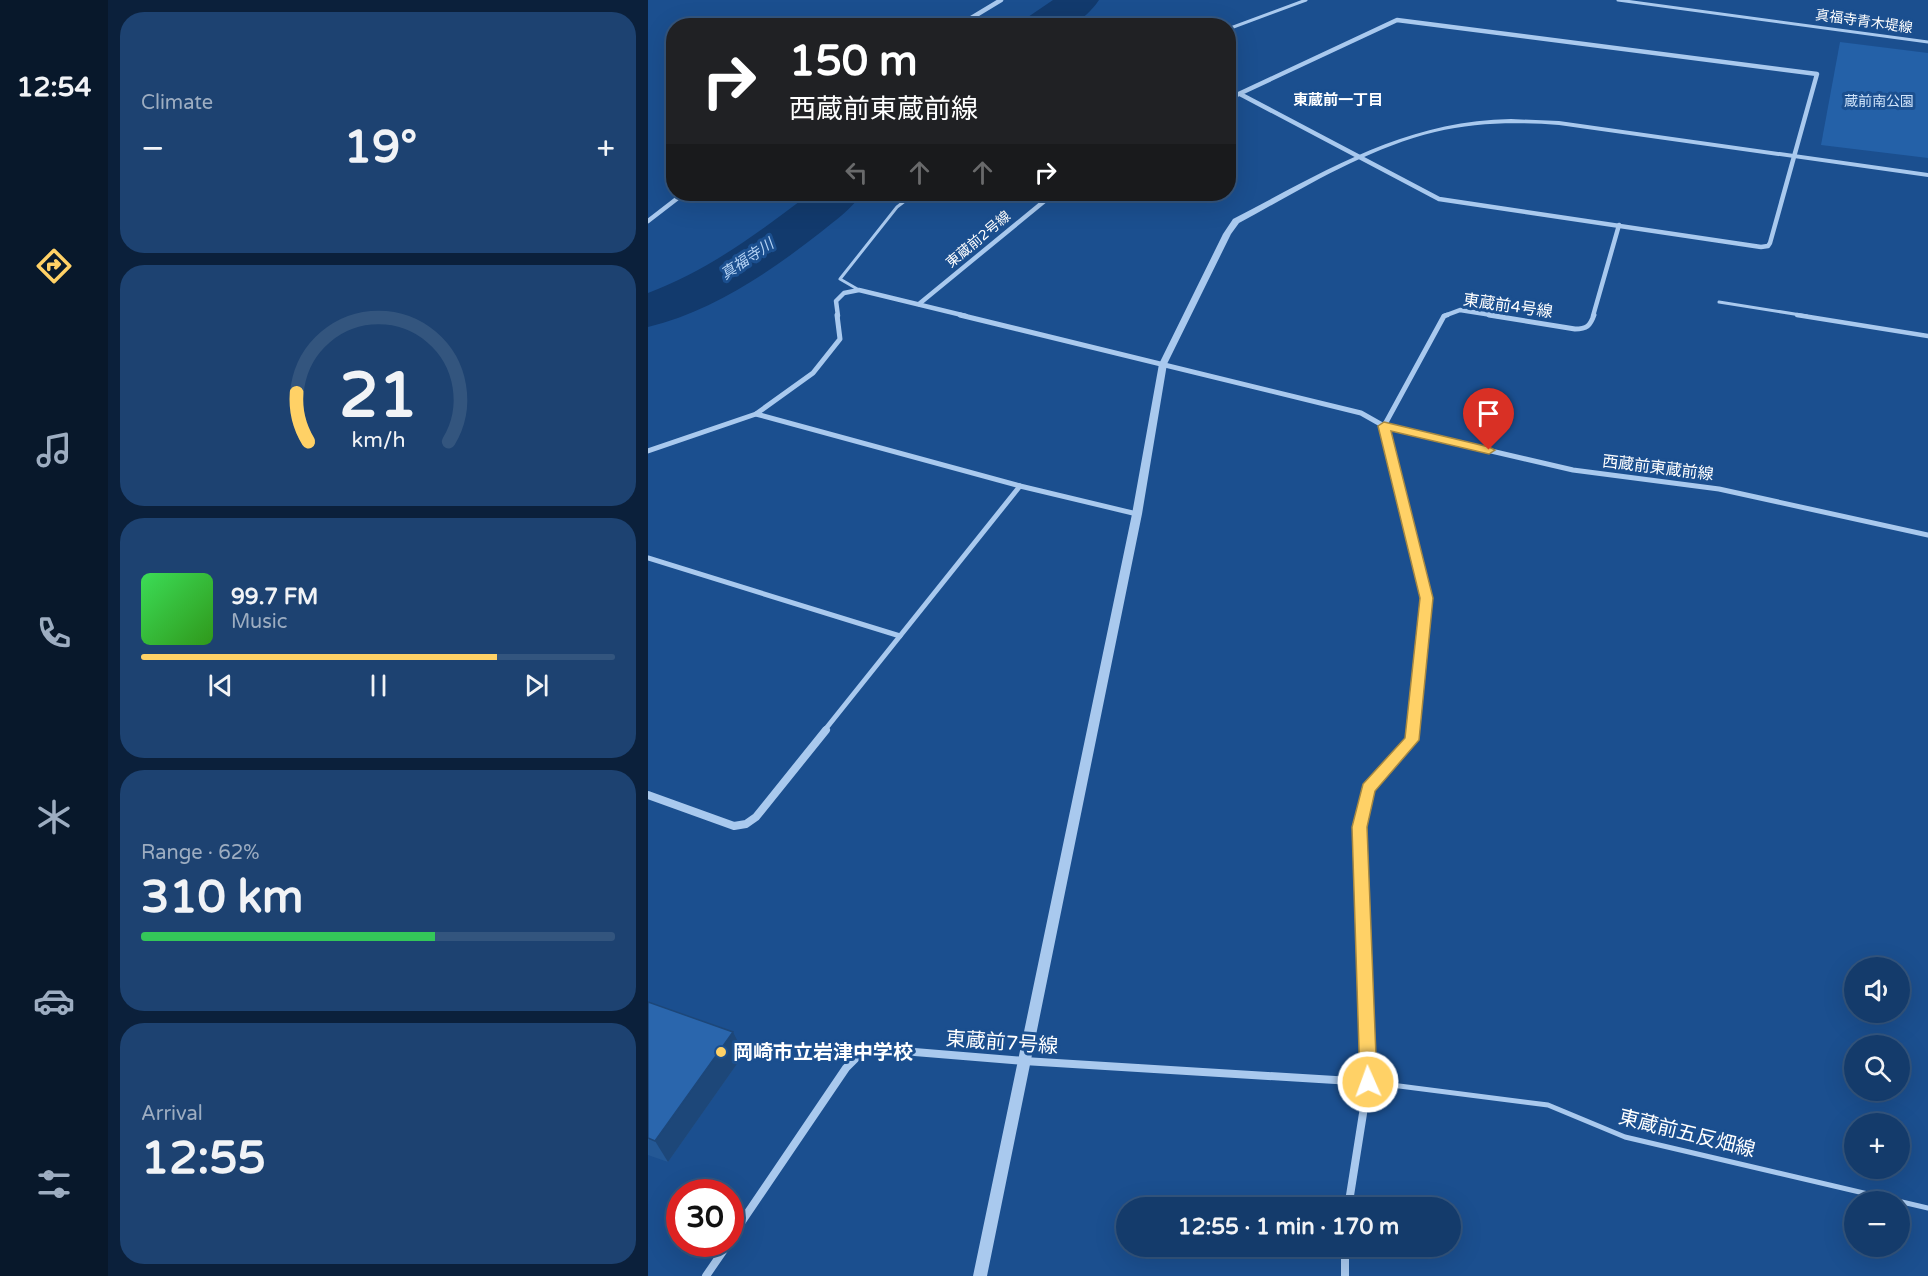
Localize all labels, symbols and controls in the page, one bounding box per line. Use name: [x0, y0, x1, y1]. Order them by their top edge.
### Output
street label: 真福寺青木堤線: [1814, 6, 1914, 37]
text: 150 m: [789, 36, 918, 87]
icon: right: [690, 42, 768, 120]
text: 12:54: [17, 71, 91, 104]
text: Climate: [141, 91, 213, 115]
district label: 東蔵前一丁目: [1293, 91, 1383, 109]
text: 西蔵前東蔵前線: [789, 93, 978, 126]
park label: 蔵前南公園: [1844, 93, 1914, 110]
text: 19°: [344, 121, 417, 175]
text: −: [141, 129, 165, 168]
text: +: [596, 129, 615, 168]
icon: left: [840, 156, 873, 189]
icon: ahead: [903, 156, 936, 189]
icon: ahead: [966, 156, 999, 189]
icon: right: [1029, 156, 1062, 189]
street label: 東蔵前2号線: [943, 208, 1014, 271]
water label: 真福寺川: [717, 234, 779, 283]
icon: directions: [33, 245, 75, 287]
street label: 東蔵前4号線: [1462, 290, 1554, 322]
text: 21: [339, 359, 417, 434]
pin: [1463, 388, 1514, 450]
icon: arrive: [1472, 397, 1505, 430]
text: km/h: [351, 428, 405, 454]
icon: music: [33, 429, 75, 471]
street label: 西蔵前東蔵前線: [1601, 451, 1715, 485]
text: 99.7 FM: [231, 584, 318, 610]
text: Music: [231, 610, 287, 634]
icon: phone: [33, 612, 75, 654]
icon: previous: [204, 669, 237, 702]
icon: pause: [362, 669, 395, 702]
icon: next: [520, 669, 553, 702]
icon: climate: [33, 796, 75, 838]
text: Range · 62%: [141, 841, 260, 865]
text: 310 km: [141, 871, 303, 925]
map controls: [1844, 957, 1910, 1257]
button: sound: [1844, 957, 1910, 1023]
icon: car: [33, 980, 75, 1022]
street label: 東蔵前7号線: [945, 1027, 1059, 1059]
button: search: [1844, 1035, 1910, 1101]
place label: 岡崎市立岩津中学校: [733, 1041, 913, 1065]
marker: 岡崎市立岩津中学校: [714, 1045, 728, 1059]
position arrow: [1336, 1050, 1400, 1114]
text: Arrival: [141, 1102, 203, 1126]
street label: 東蔵前五反畑線: [1616, 1105, 1758, 1163]
button: +: [1844, 1113, 1910, 1179]
text: 12:55: [141, 1132, 266, 1186]
icon: filters: [33, 1163, 75, 1205]
speed limit sign: 30: [666, 1179, 744, 1257]
button: −: [1844, 1191, 1910, 1257]
text: 12:55 · 1 min · 170 m: [1178, 1214, 1399, 1240]

